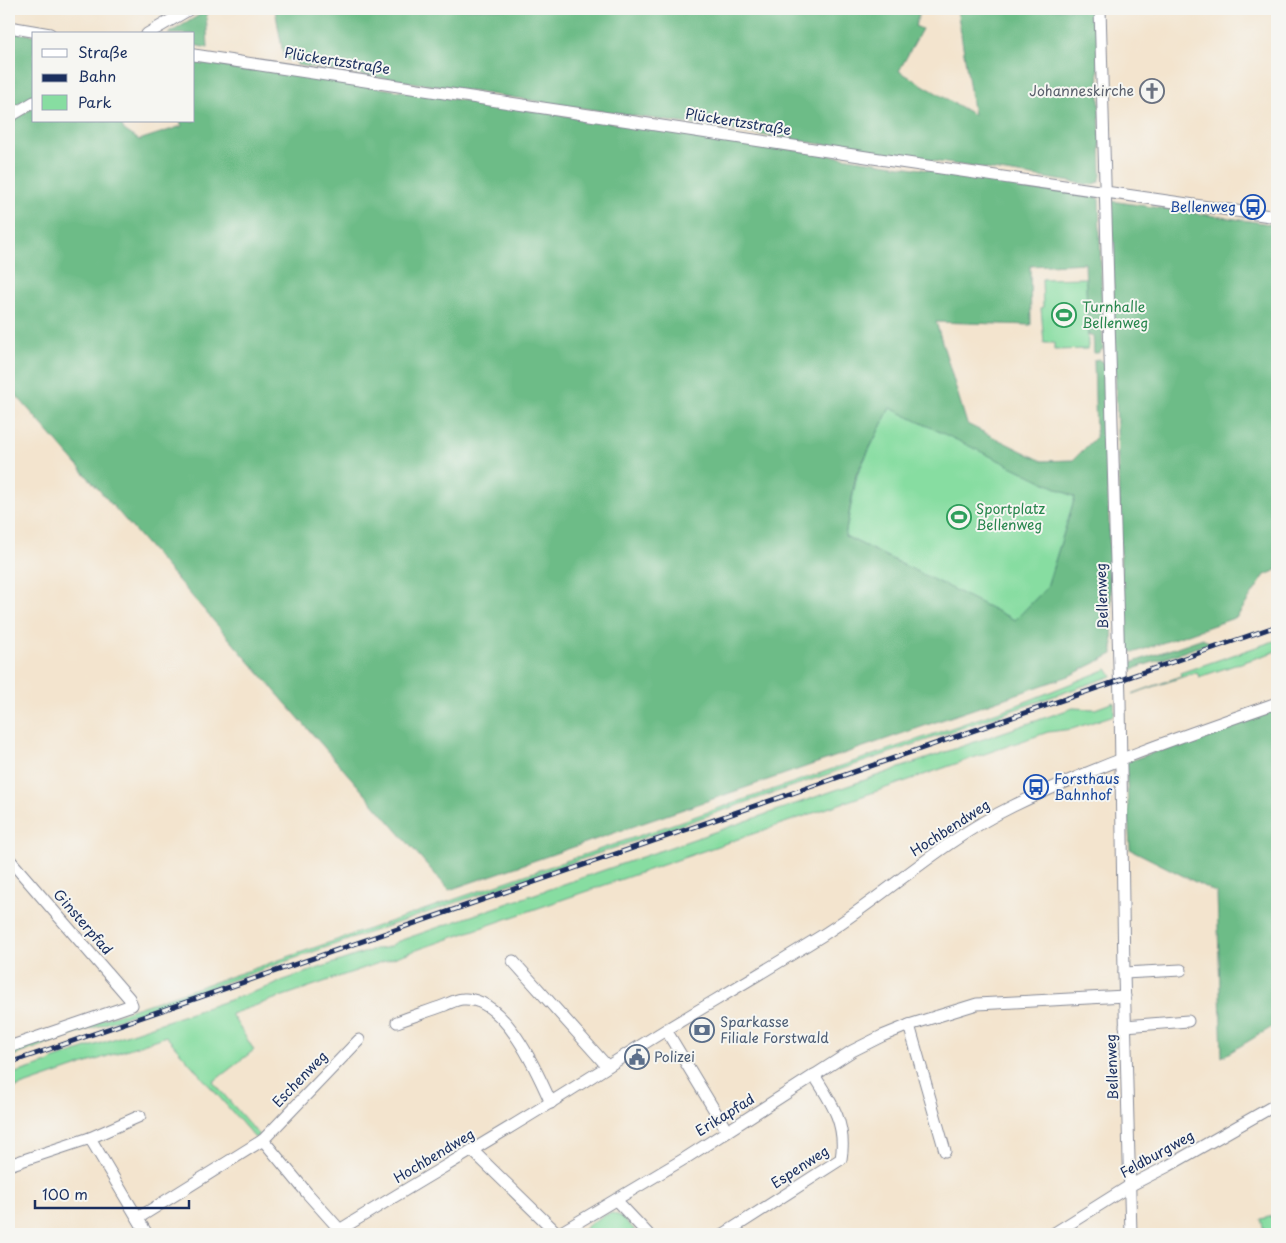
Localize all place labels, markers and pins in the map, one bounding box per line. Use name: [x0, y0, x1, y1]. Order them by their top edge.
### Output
church icon: Johanneskirche: [1139, 78, 1165, 104]
place label: Johanneskirche: [1029, 80, 1134, 101]
bus stop icon: Bellenweg: [1240, 194, 1266, 220]
place label: Bellenweg: [1170, 196, 1236, 217]
place label: Turnhalle Bellenweg: [1082, 296, 1148, 333]
sports icon: Turnhalle Bellenweg: [1051, 302, 1077, 328]
place label: Sportplatz Bellenweg: [976, 498, 1046, 535]
sports icon: Sportplatz Bellenweg: [946, 504, 972, 530]
place label: Forsthaus Bahnhof: [1054, 768, 1119, 805]
bus stop icon: Forsthaus Bahnhof: [1023, 774, 1049, 800]
place label: Sparkasse Filiale Forstwald: [720, 1011, 829, 1048]
bank icon: Sparkasse Filiale Forstwald: [689, 1017, 715, 1043]
public building icon: Polizei: [624, 1044, 650, 1070]
place label: Polizei: [654, 1046, 695, 1067]

